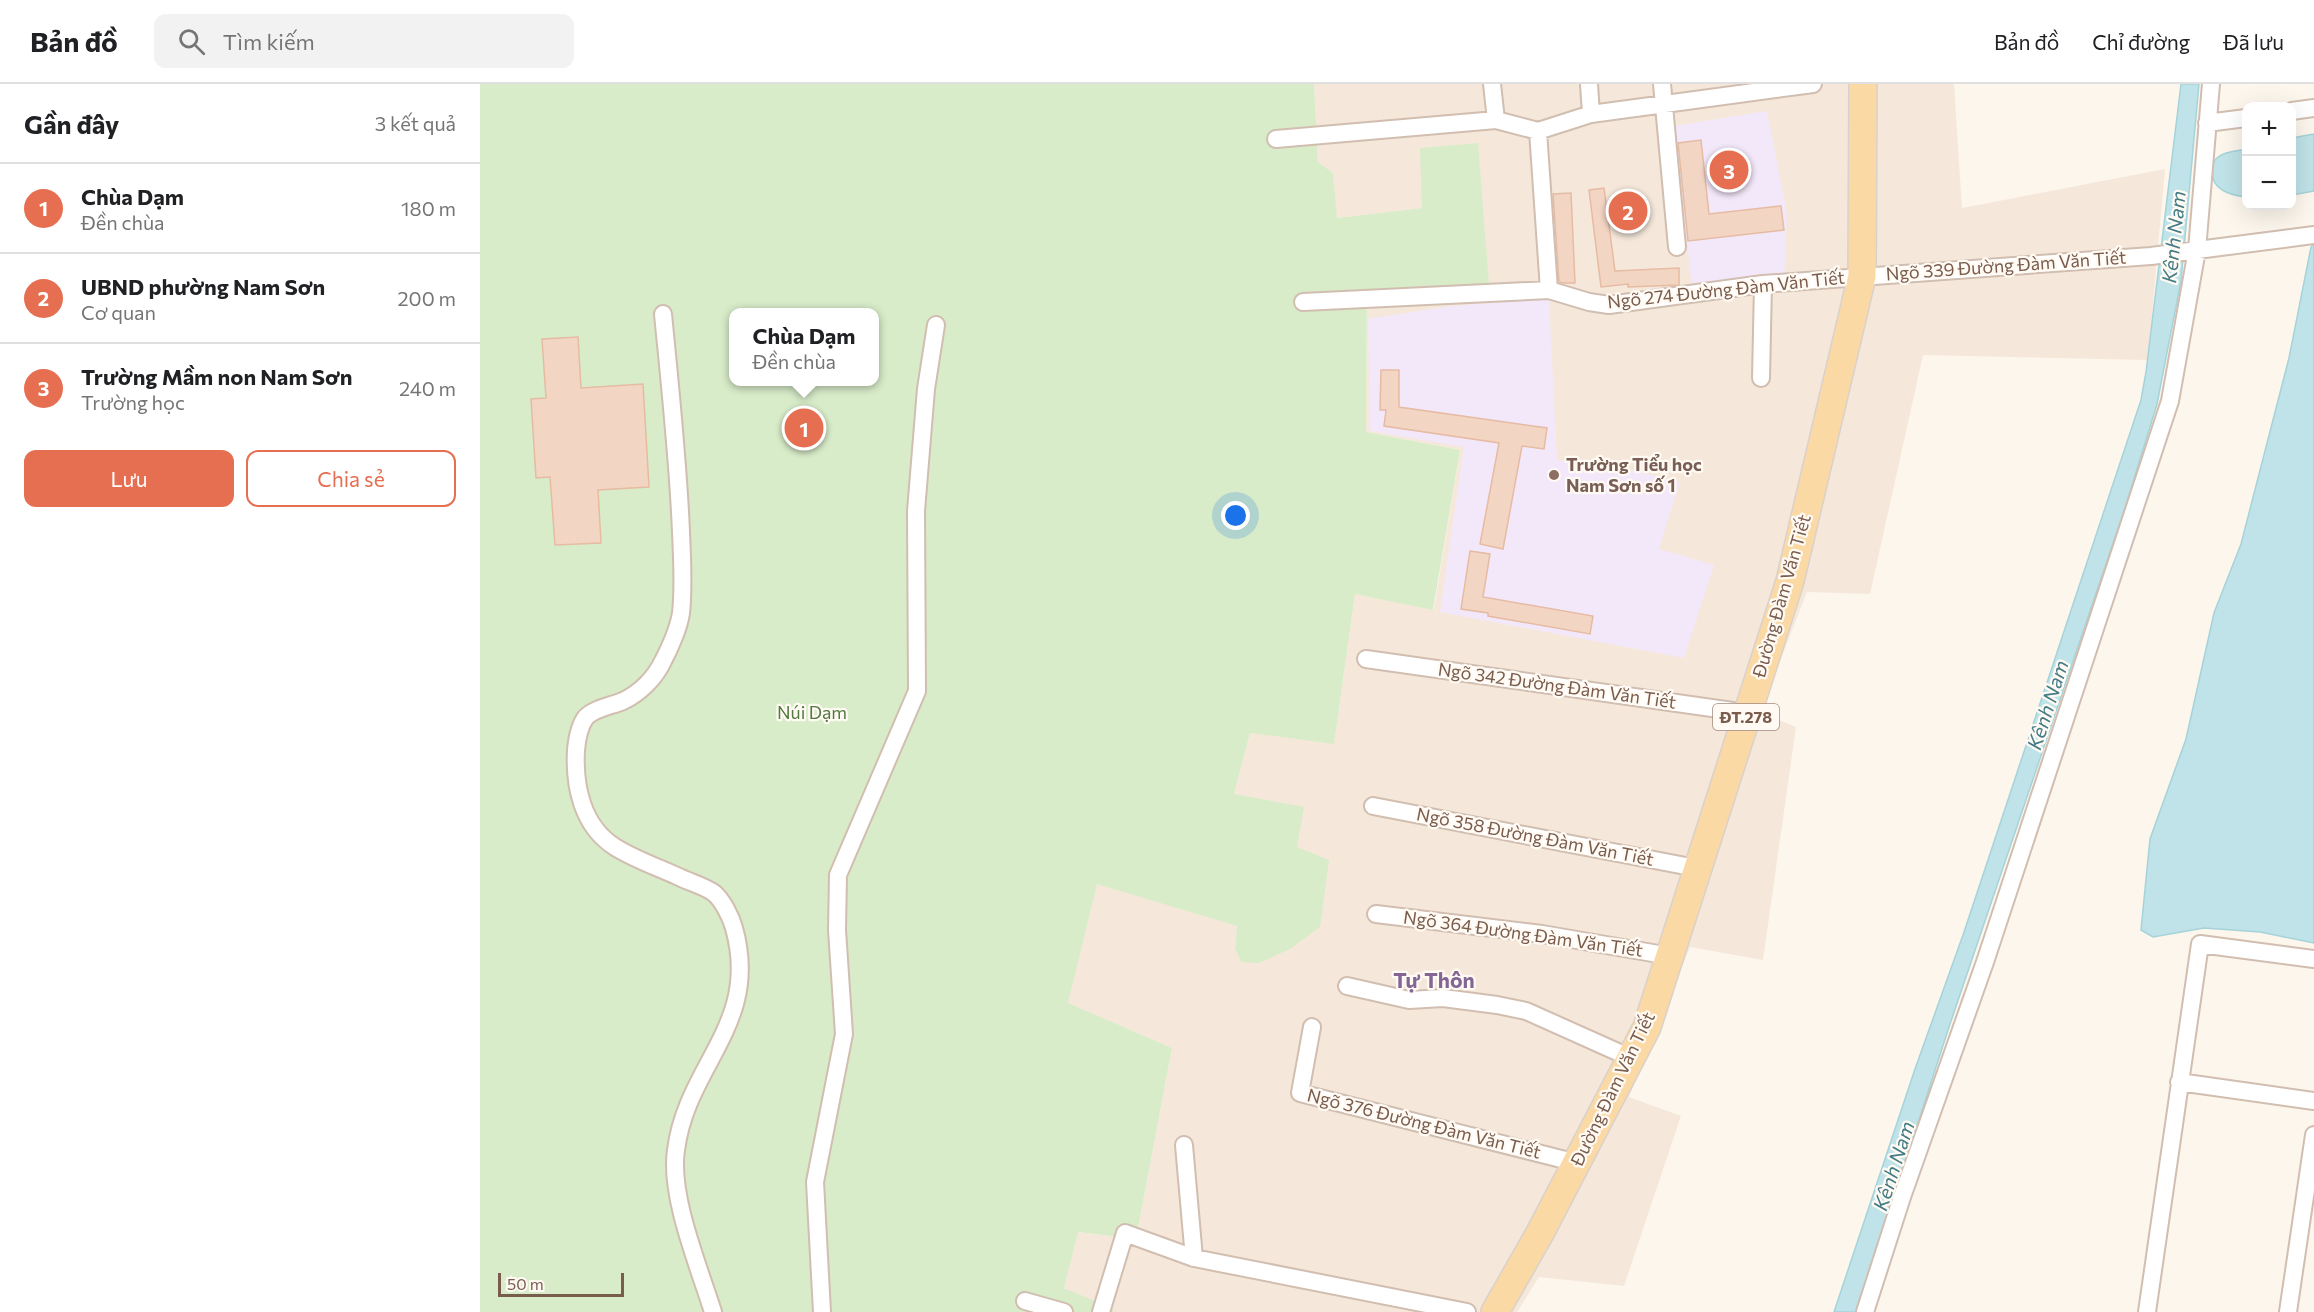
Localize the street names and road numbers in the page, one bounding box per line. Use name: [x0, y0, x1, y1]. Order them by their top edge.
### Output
street label: Ngõ 339 Đường Đàm Văn Tiết: [1885, 246, 2127, 284]
street label: Ngõ 274 Đường Đàm Văn Tiết: [1606, 266, 1846, 312]
street label: Đường Đàm Văn Tiết: [1747, 512, 1815, 681]
street label: Ngõ 342 Đường Đàm Văn Tiết: [1437, 657, 1678, 713]
road number: ĐT.278: [1713, 704, 1779, 730]
street label: Ngõ 358 Đường Đàm Văn Tiết: [1415, 802, 1656, 870]
street label: Ngõ 364 Đường Đàm Văn Tiết: [1402, 905, 1644, 961]
street label: Đường Đàm Văn Tiết: [1565, 1008, 1659, 1170]
street label: Ngõ 376 Đường Đàm Văn Tiết: [1305, 1083, 1543, 1163]

